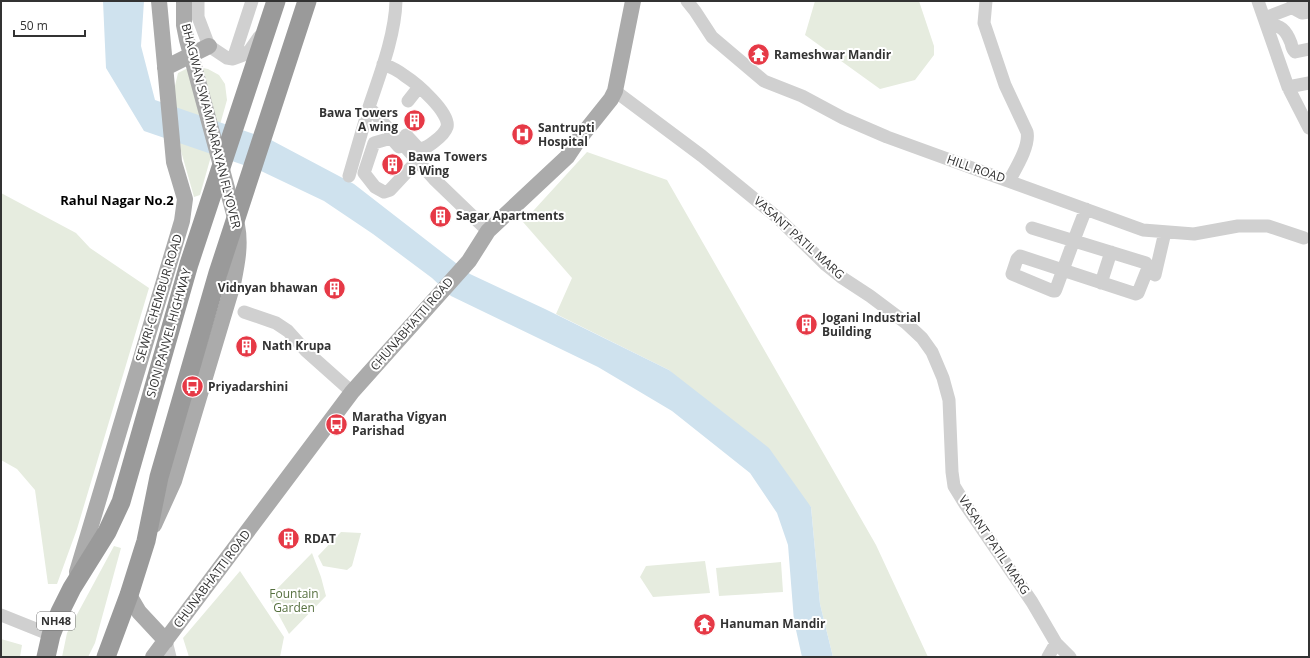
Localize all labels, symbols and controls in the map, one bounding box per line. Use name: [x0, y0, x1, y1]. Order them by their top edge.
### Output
scale bar: [14, 12, 85, 38]
text: 50 m: [20, 17, 48, 34]
street label: BHAGWAN SWAMINARAYAN FLYOVER: [178, 21, 245, 231]
temple icon: Rameshwar Mandir: [746, 42, 772, 68]
place label: Rameshwar Mandir: [774, 46, 892, 63]
place label: Bawa Towers A wing: [319, 104, 398, 135]
building icon: Bawa Towers A wing: [401, 107, 427, 133]
place label: Santrupti Hospital: [538, 119, 595, 150]
hospital icon: Santrupti Hospital: [509, 122, 535, 148]
place label: Bawa Towers B Wing: [408, 148, 487, 179]
building icon: Bawa Towers B Wing: [380, 151, 406, 177]
street label: HILL ROAD: [945, 151, 1008, 186]
district label: Rahul Nagar No.2: [60, 191, 174, 209]
street label: VASANT PATIL MARG: [750, 192, 848, 283]
building icon: Sagar Apartments: [428, 203, 454, 229]
place label: Sagar Apartments: [456, 207, 564, 224]
street label: SEWRI-CHEMBUR ROAD: [131, 232, 186, 364]
street label: SION PANVEL HIGHWAY: [142, 266, 195, 399]
street label: CHUNABHATTI ROAD: [366, 273, 457, 374]
building icon: Vidnyan bhawan: [321, 275, 347, 301]
place label: Vidnyan bhawan: [218, 279, 318, 296]
place label: Jogani Industrial Building: [821, 309, 921, 340]
building icon: Jogani Industrial Building: [793, 312, 819, 338]
building icon: Nath Krupa: [233, 333, 259, 359]
place label: Nath Krupa: [262, 337, 331, 354]
bus stop icon: Priyadarshini: [180, 374, 206, 400]
place label: Priyadarshini: [208, 378, 288, 395]
place label: Maratha Vigyan Parishad: [352, 408, 447, 439]
bus stop icon: Maratha Vigyan Parishad: [323, 411, 349, 437]
street label: VASANT PATIL MARG: [955, 492, 1034, 598]
street label: CHUNABHATTI ROAD: [169, 526, 254, 631]
building icon: RDAT: [276, 526, 302, 552]
place label: RDAT: [304, 530, 336, 547]
park label: Fountain Garden: [269, 585, 319, 616]
temple icon: Hanuman Mandir: [692, 611, 718, 637]
road number: NH48: [37, 612, 75, 630]
place label: Hanuman Mandir: [720, 615, 826, 632]

